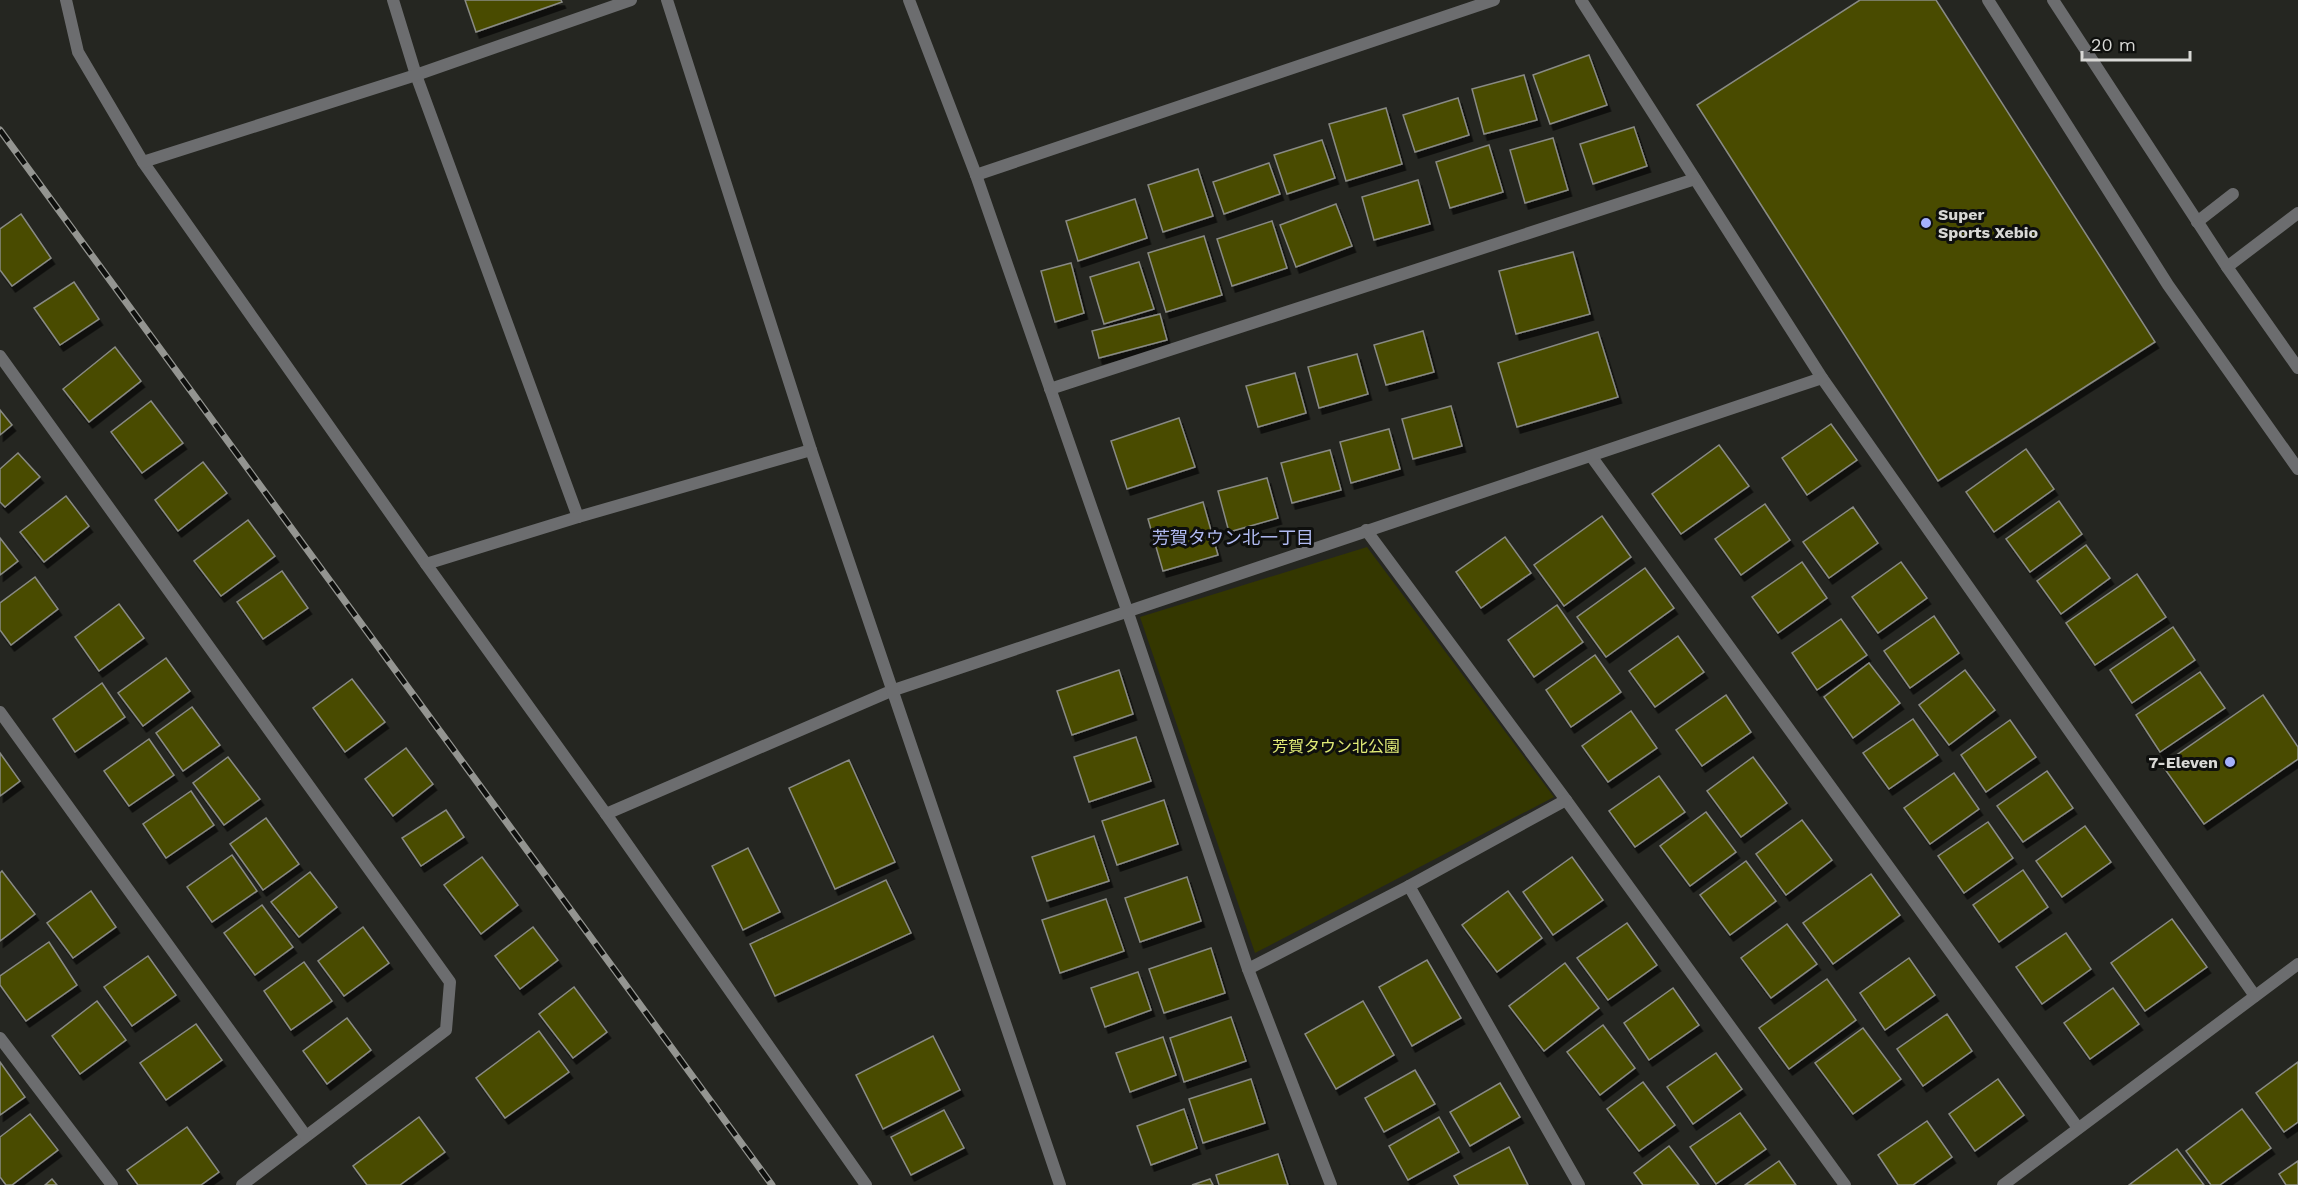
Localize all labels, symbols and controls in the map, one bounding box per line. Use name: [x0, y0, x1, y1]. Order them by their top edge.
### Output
scale bar: [2082, 24, 2190, 62]
text: 20 m: [2091, 34, 2136, 55]
place label: Super Sports Xebio: [1938, 205, 2038, 242]
marker: Super Sports Xebio: [1919, 216, 1933, 230]
district label: 芳賀タウン北一丁目: [1152, 527, 1314, 548]
park label: 芳賀タウン北公園: [1272, 737, 1400, 756]
place label: 7-Eleven: [2148, 753, 2218, 772]
marker: 7-Eleven: [2223, 755, 2237, 769]

